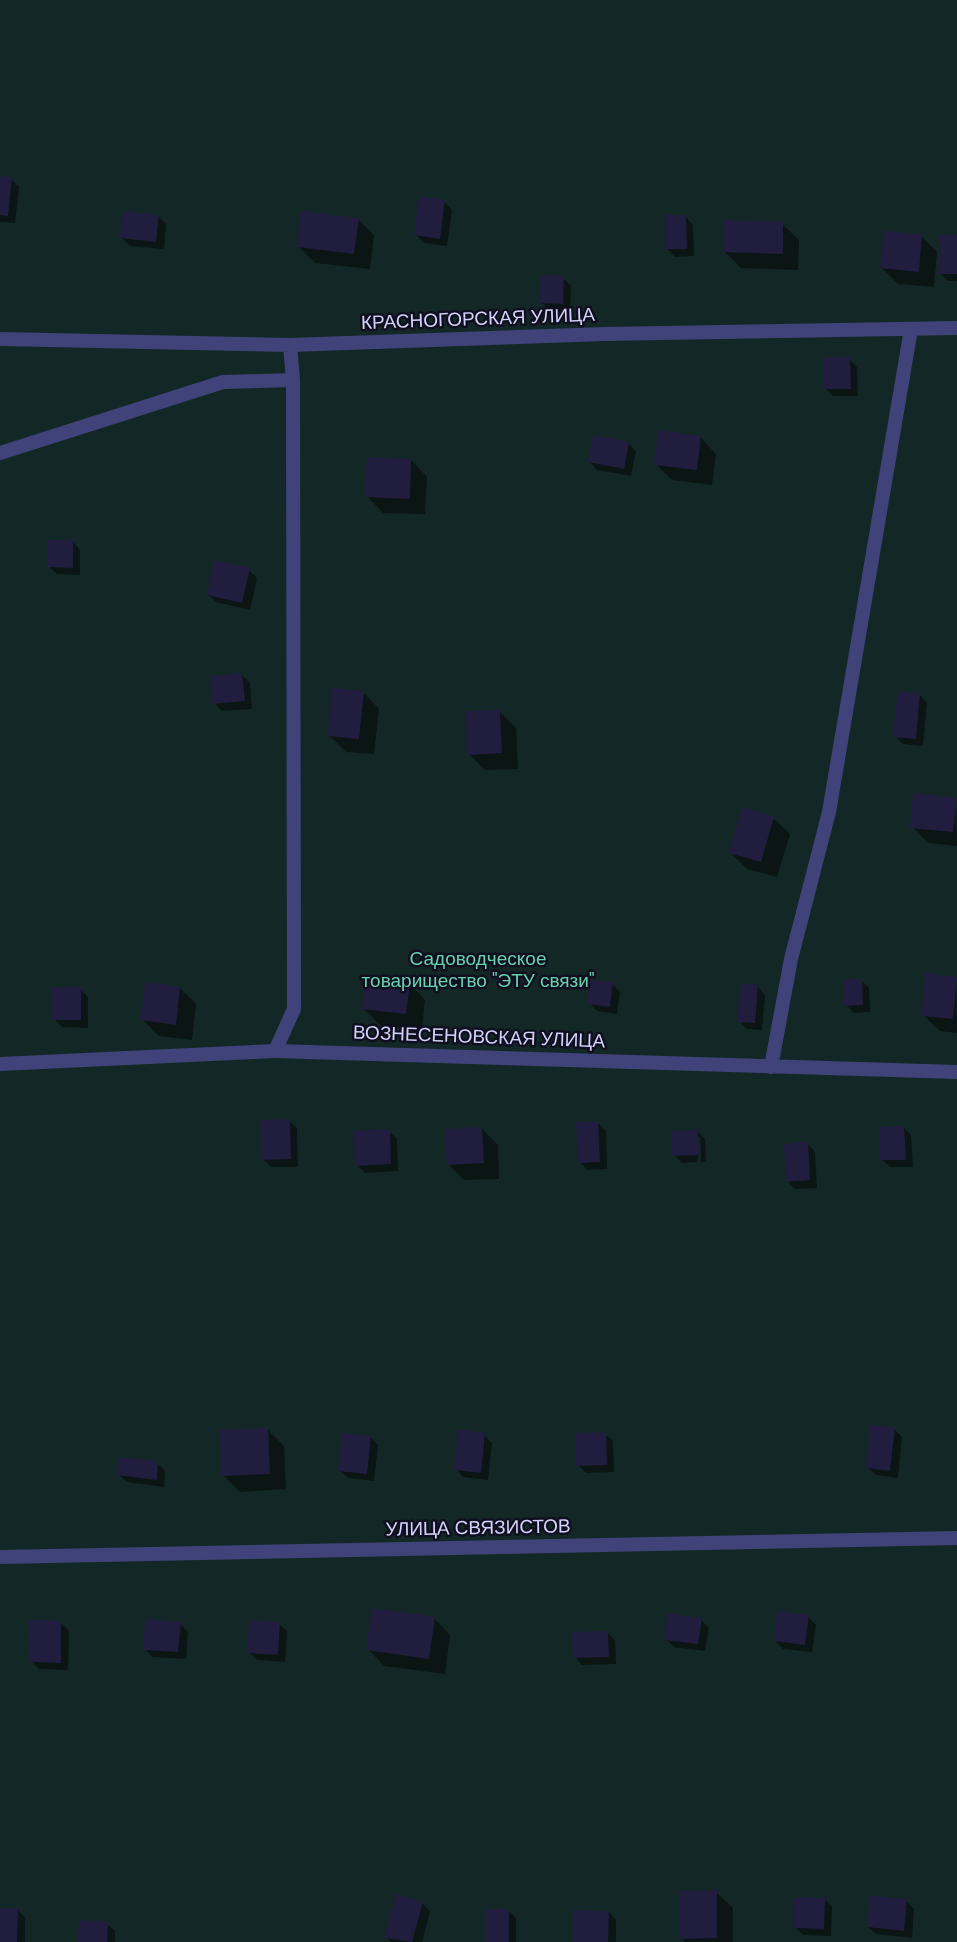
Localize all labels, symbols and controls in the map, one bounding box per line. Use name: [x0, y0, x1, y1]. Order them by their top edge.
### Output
street label: КРАСНОГОРСКАЯ УЛИЦА: [361, 305, 595, 335]
park label: Садоводческое товарищество "ЭТУ связи": [362, 949, 594, 993]
street label: ВОЗНЕСЕНОВСКАЯ УЛИЦА: [353, 1022, 605, 1054]
street label: УЛИЦА СВЯЗИСТОВ: [385, 1516, 571, 1542]

